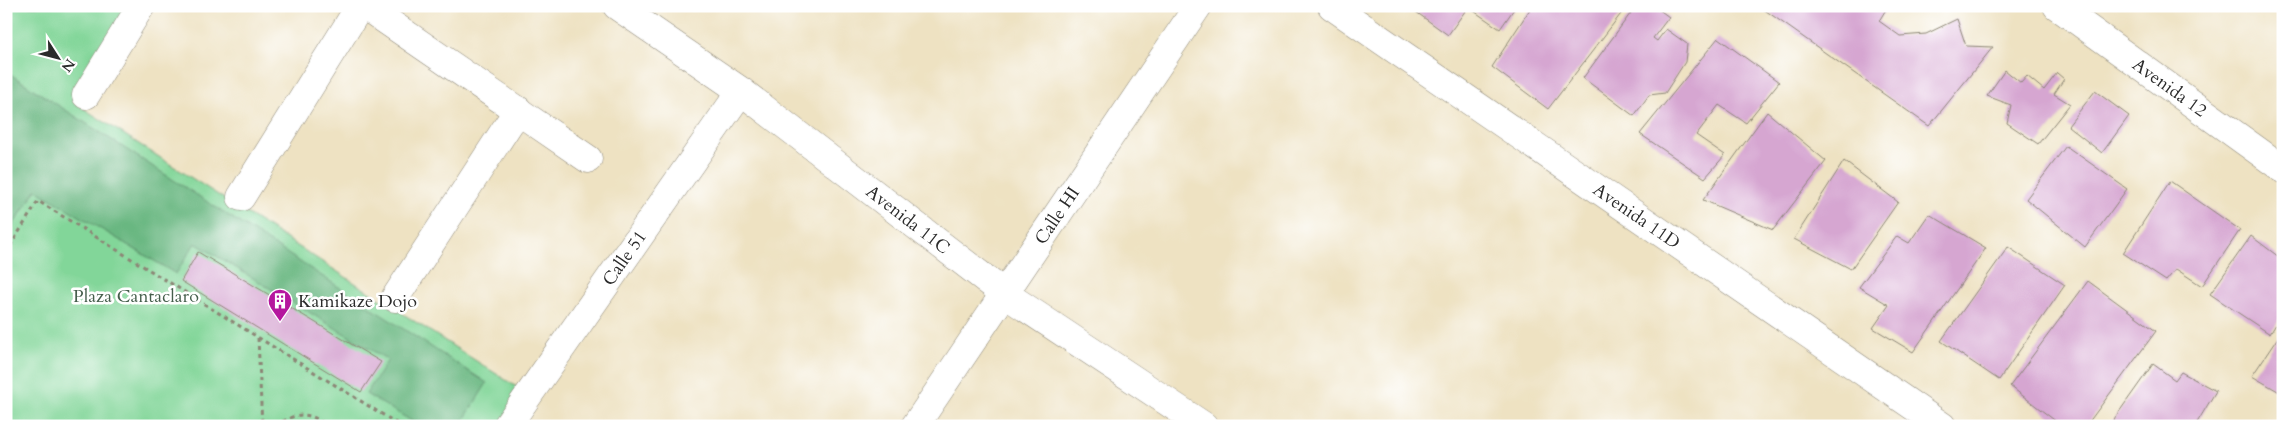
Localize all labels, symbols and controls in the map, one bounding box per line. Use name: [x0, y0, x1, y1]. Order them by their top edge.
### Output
north arrow: [32, 32, 82, 82]
street label: Avenida 12: [2128, 52, 2212, 123]
text: N: [57, 55, 79, 76]
street label: Avenida 11D: [1588, 177, 1685, 255]
street label: Avenida 11C: [861, 179, 955, 260]
street label: Calle HI: [1028, 181, 1085, 249]
street label: Calle 51: [596, 225, 652, 291]
park label: Plaza Cantaclaro: [73, 284, 199, 309]
building icon: Kamikaze Dojo: [267, 288, 293, 322]
place label: Kamikaze Dojo: [298, 289, 417, 314]

